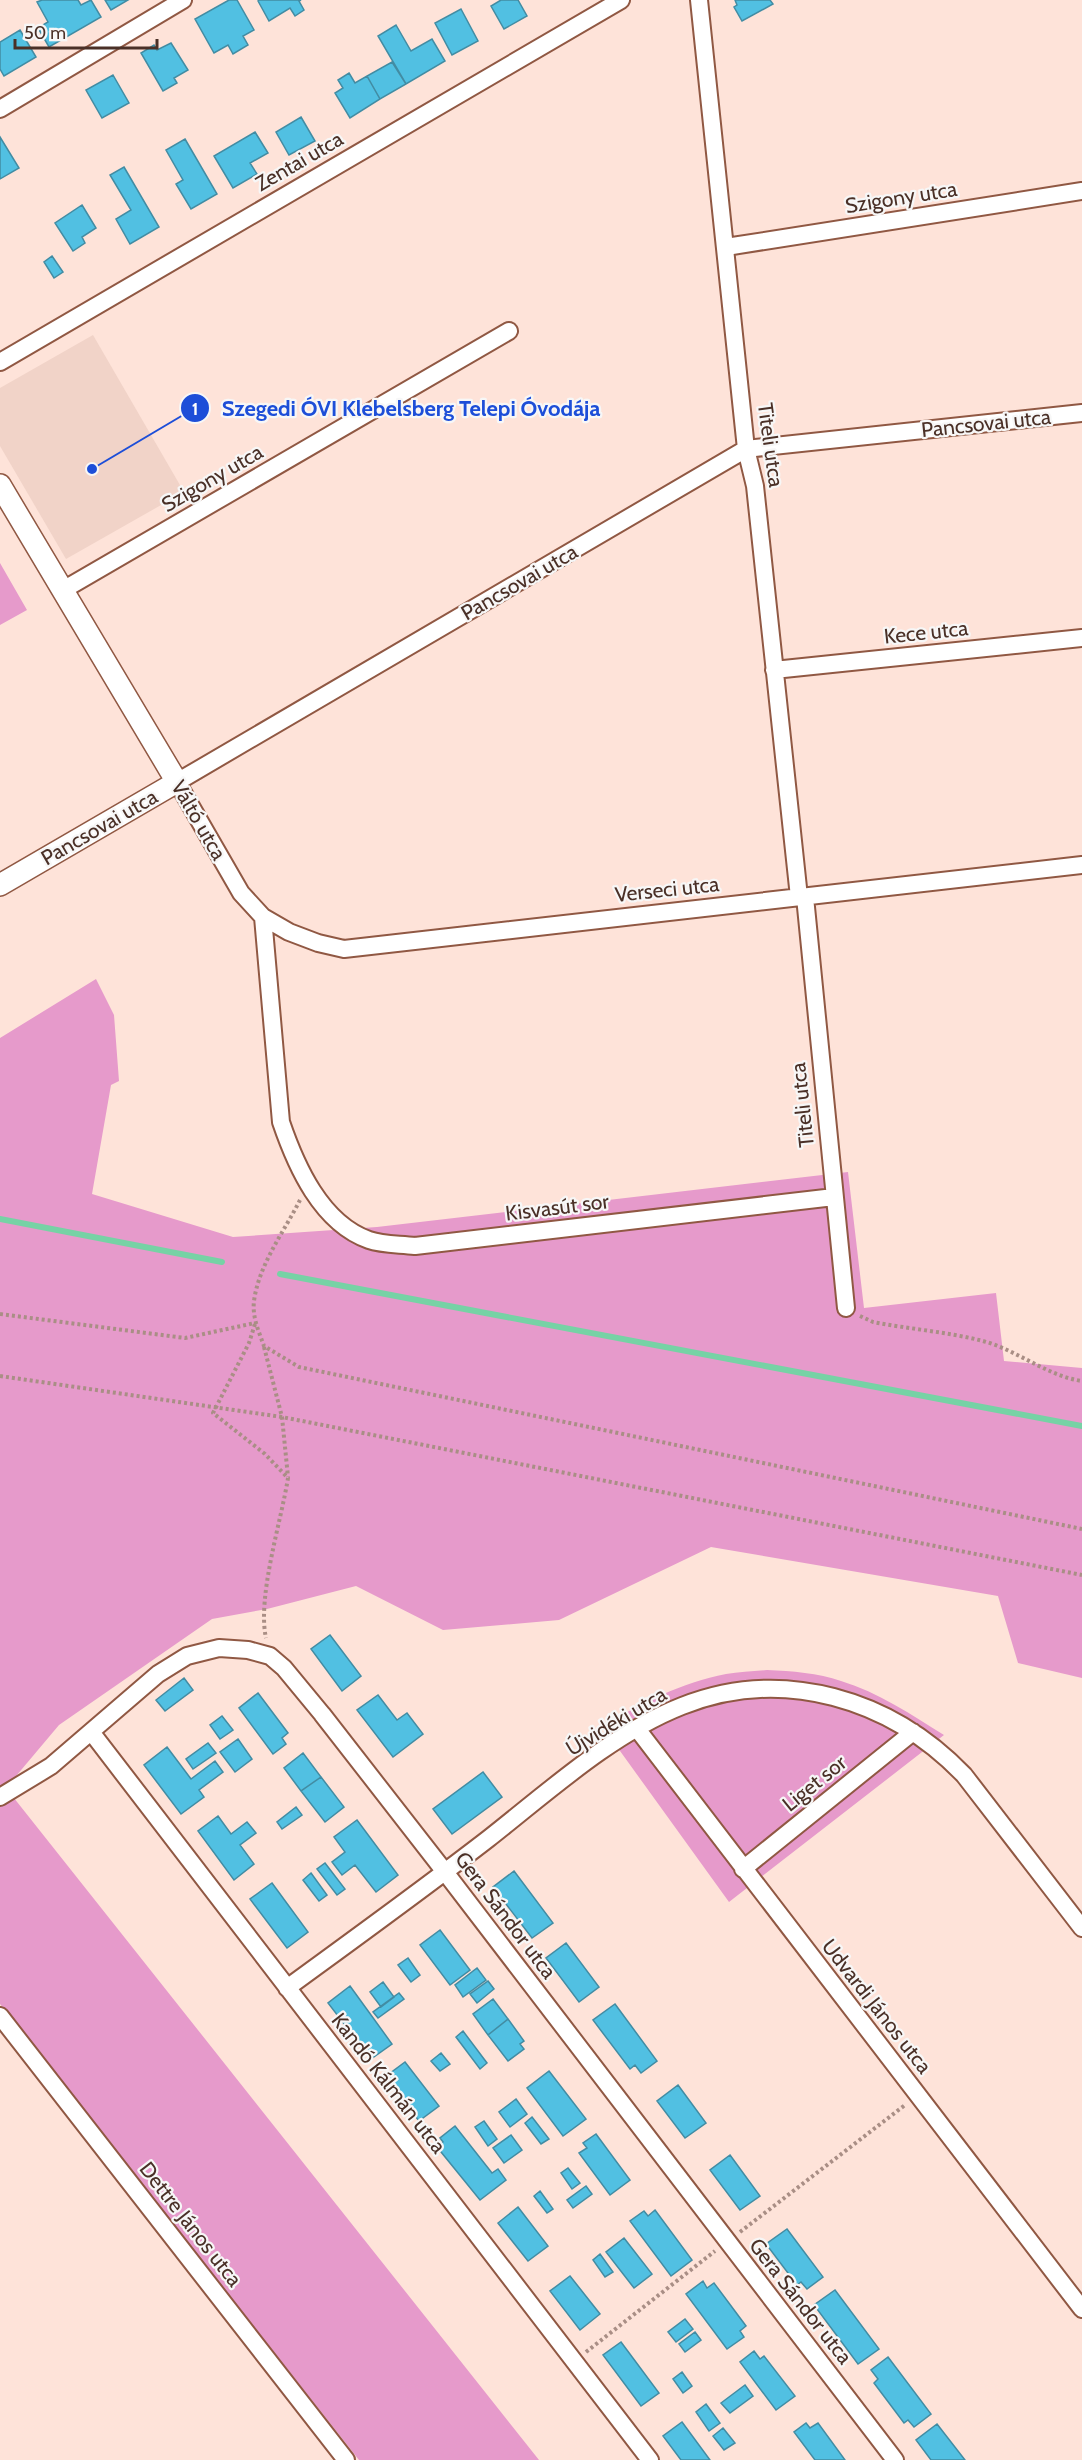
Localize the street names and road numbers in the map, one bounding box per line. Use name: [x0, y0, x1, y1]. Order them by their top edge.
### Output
street label: Zentai utca: [251, 126, 347, 196]
street label: Szigony utca: [843, 176, 959, 218]
street label: Titeli utca: [753, 401, 789, 489]
street label: Pancsovai utca: [920, 404, 1052, 442]
street label: Szigony utca: [157, 439, 267, 517]
street label: Pancsovai utca: [456, 539, 582, 625]
street label: Kece utca: [883, 615, 969, 649]
street label: Váltó utca: [166, 776, 232, 864]
street label: Pancsovai utca: [36, 784, 162, 870]
street label: Verseci utca: [614, 871, 720, 907]
street label: Titeli utca: [785, 1061, 819, 1149]
street label: Kisvasút sor: [504, 1188, 611, 1226]
street label: Újvidéki utca: [561, 1681, 671, 1762]
street label: Liget sor: [777, 1750, 851, 1816]
street label: Gera Sándor utca: [450, 1847, 562, 1983]
street label: Udvardi János utca: [817, 1934, 937, 2078]
street label: Kandó Kálmán utca: [326, 2008, 452, 2158]
street label: Dettre János utca: [135, 2157, 247, 2291]
street label: Gera Sándor utca: [744, 2233, 858, 2369]

